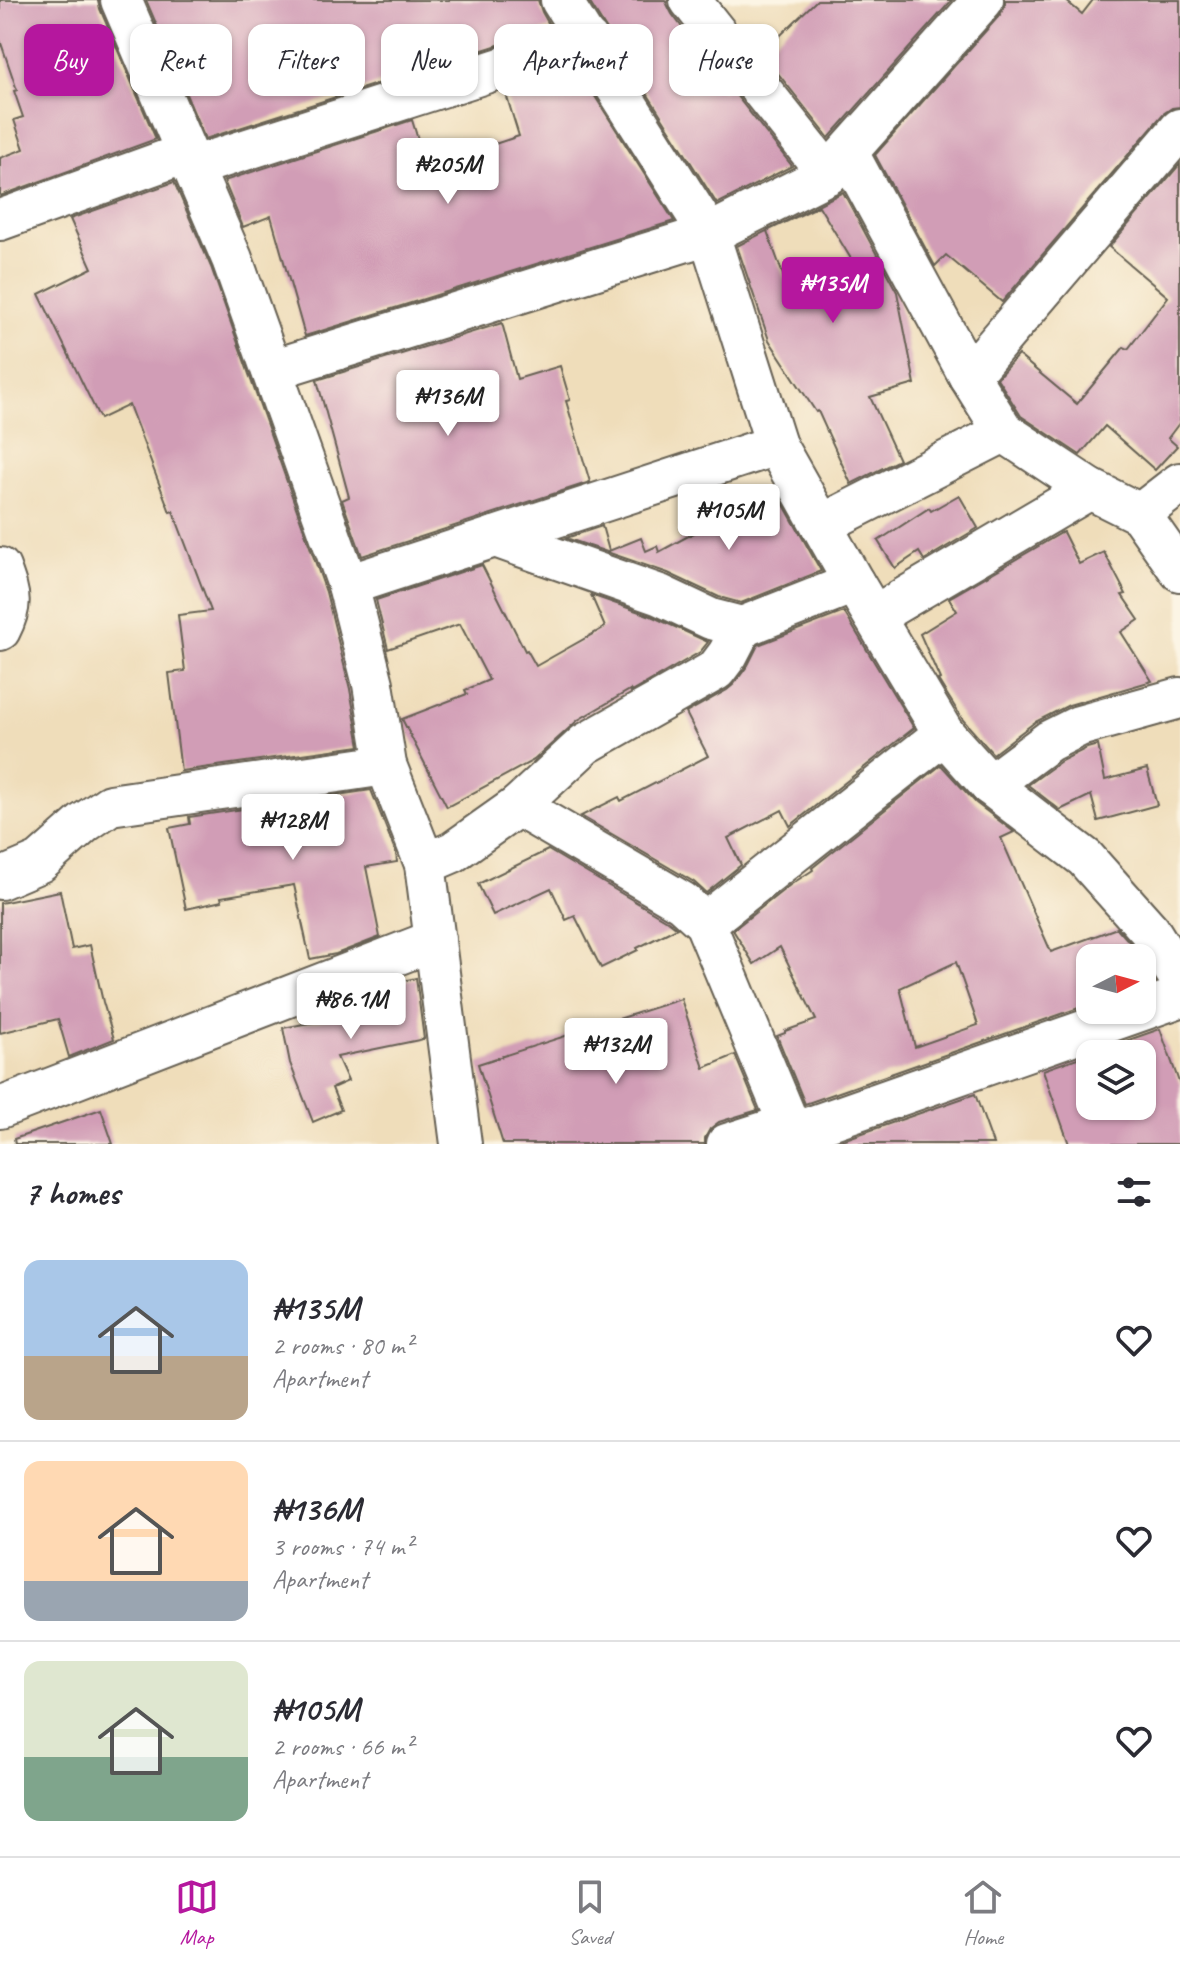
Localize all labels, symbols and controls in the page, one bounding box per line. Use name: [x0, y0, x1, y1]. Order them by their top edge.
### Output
chip: Buy: [24, 24, 114, 96]
chip: Rent: [130, 24, 232, 96]
chip: Filters: [248, 24, 365, 96]
chip: New: [381, 24, 478, 96]
chip: Apartment: [494, 24, 653, 96]
chip: House: [669, 24, 779, 96]
pin: ₦205M: [392, 138, 504, 206]
text: ₦205M: [415, 147, 481, 180]
pin: ₦135M: [777, 257, 889, 325]
text: ₦135M: [800, 266, 866, 299]
pin: ₦136M: [392, 370, 504, 438]
text: ₦136M: [414, 379, 482, 412]
pin: ₦105M: [673, 484, 785, 552]
text: ₦105M: [696, 493, 762, 526]
pin: ₦128M: [237, 794, 349, 862]
text: ₦128M: [260, 803, 326, 836]
north arrow: [1076, 944, 1156, 1024]
map controls: [1076, 944, 1156, 1120]
pin: ₦86.1M: [286, 973, 416, 1041]
text: ₦86.1M: [315, 982, 387, 1015]
pin: ₦132M: [560, 1018, 672, 1086]
text: ₦132M: [583, 1027, 649, 1060]
button: layers: [1076, 1040, 1156, 1120]
icon: filters: [1112, 1170, 1156, 1214]
text: 7 homes: [24, 1171, 120, 1214]
text: ₦135M: [272, 1286, 359, 1329]
icon: home: [88, 1292, 184, 1388]
icon: heart: [1112, 1318, 1156, 1362]
text: 2 rooms · 80 m²: [272, 1329, 413, 1362]
text: Apartment: [272, 1362, 368, 1395]
text: ₦136M: [272, 1487, 360, 1530]
icon: home: [88, 1493, 184, 1589]
icon: heart: [1112, 1519, 1156, 1563]
text: 3 rooms · 74 m²: [272, 1530, 413, 1563]
text: Apartment: [272, 1563, 368, 1596]
text: ₦105M: [272, 1687, 359, 1730]
icon: home: [88, 1693, 184, 1789]
icon: heart: [1112, 1719, 1156, 1763]
text: 2 rooms · 66 m²: [272, 1730, 413, 1763]
text: Apartment: [272, 1763, 368, 1796]
tab: Map: [175, 1875, 219, 1951]
tab: Saved: [568, 1875, 612, 1951]
tab: Home: [961, 1875, 1005, 1951]

